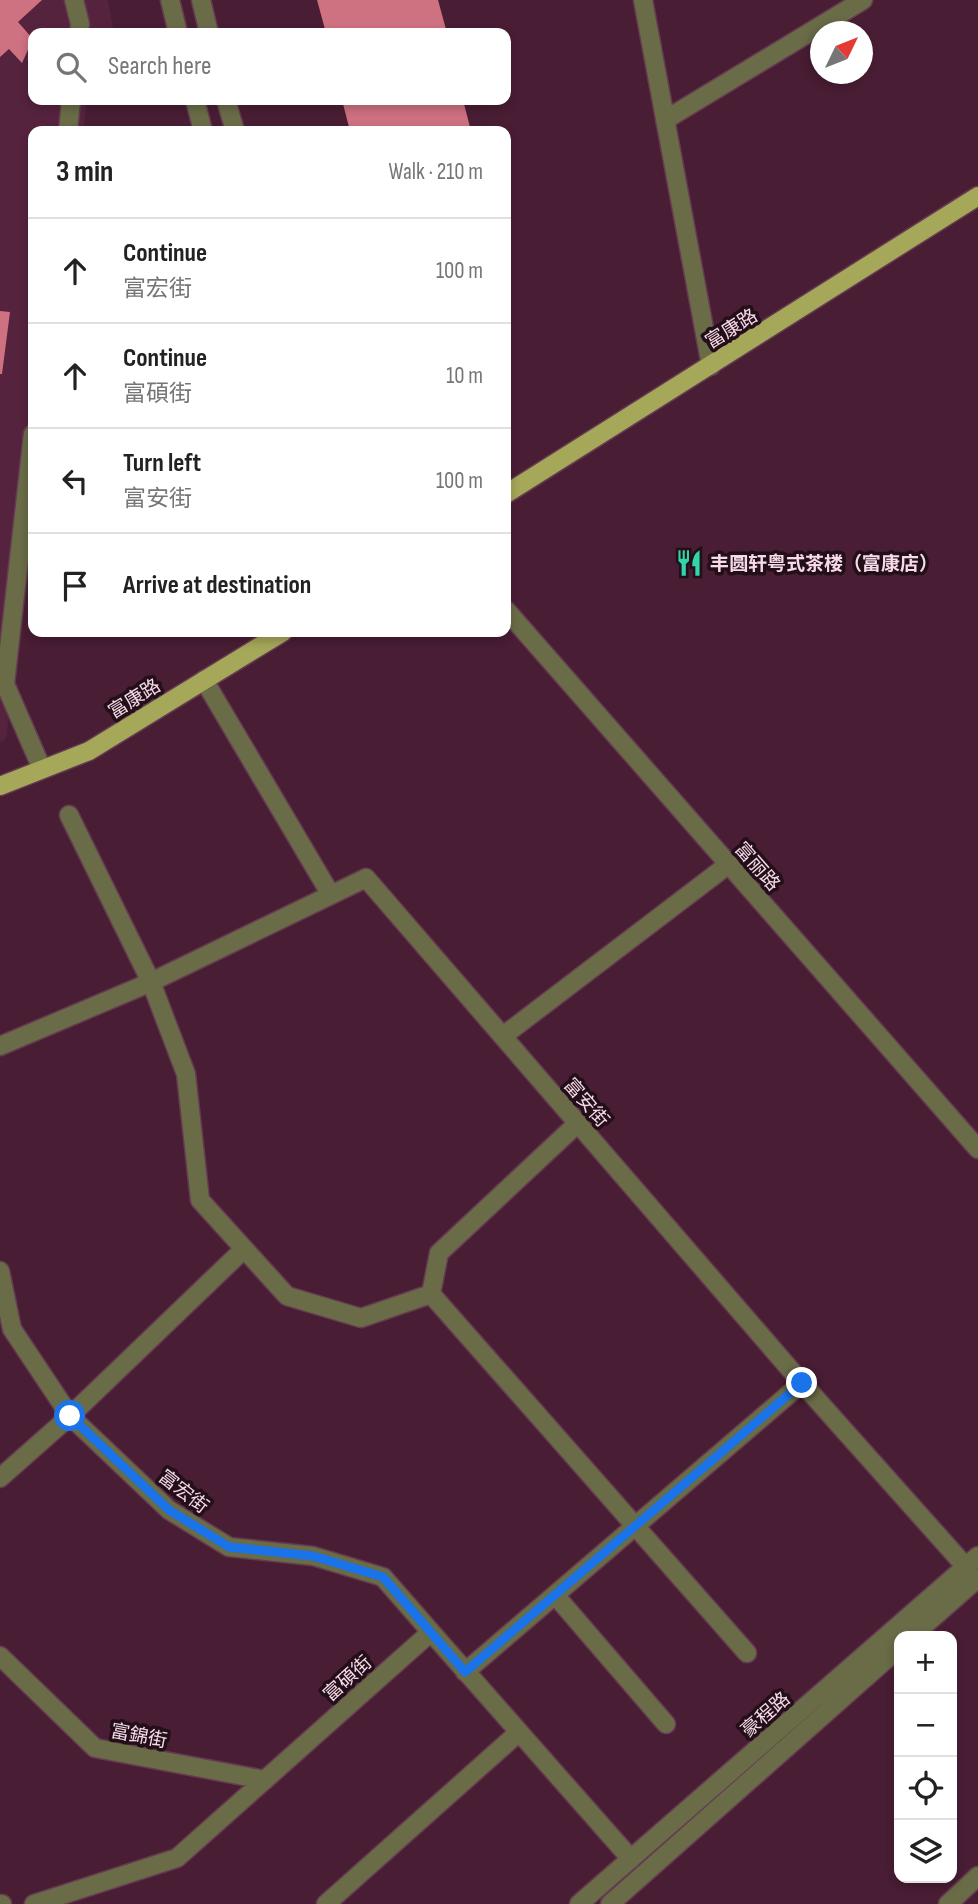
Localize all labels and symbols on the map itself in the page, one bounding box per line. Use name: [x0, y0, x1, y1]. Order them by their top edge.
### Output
north arrow: [810, 21, 873, 84]
street label: 富康路: [702, 304, 762, 354]
restaurant icon: 丰圆轩粤式茶楼（富康店）: [674, 548, 704, 578]
place label: 丰圆轩粤式茶楼（富康店）: [710, 553, 938, 576]
street label: 富康路: [105, 674, 165, 724]
street label: 富丽路: [729, 838, 784, 896]
street label: 富安街: [558, 1074, 613, 1132]
route end: [786, 1367, 817, 1398]
route start: [54, 1400, 85, 1431]
street label: 富宏街: [154, 1466, 213, 1519]
street label: 富碩街: [319, 1651, 377, 1707]
street label: 豪程路: [737, 1688, 795, 1743]
street label: 富錦街: [109, 1720, 169, 1753]

